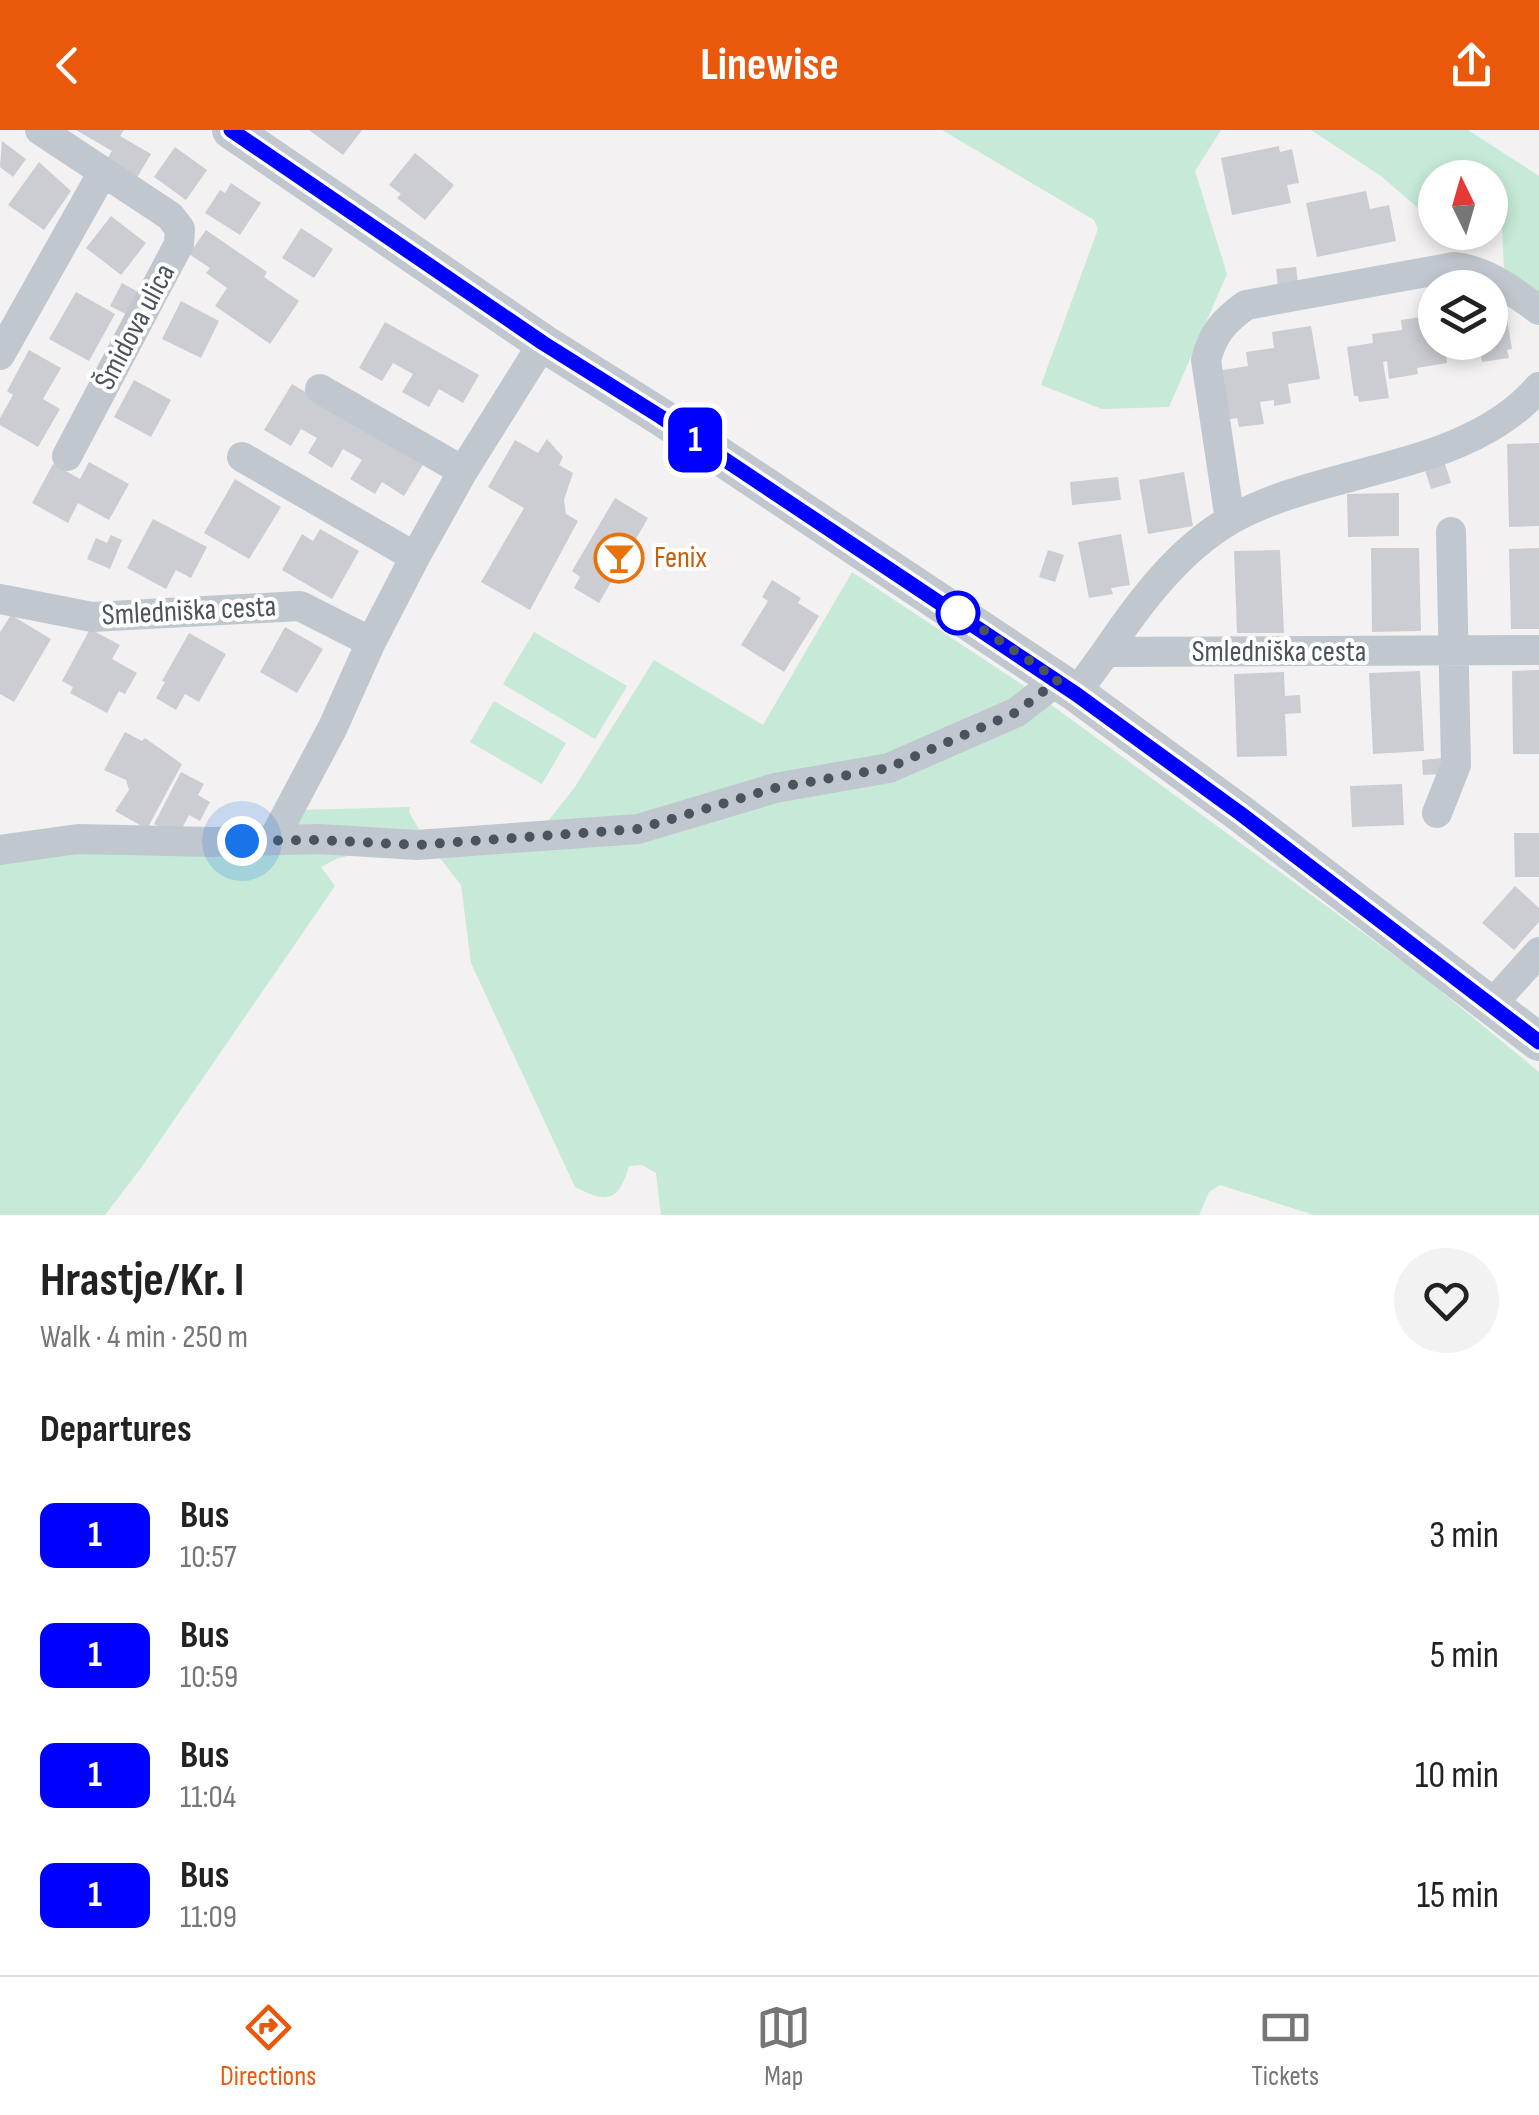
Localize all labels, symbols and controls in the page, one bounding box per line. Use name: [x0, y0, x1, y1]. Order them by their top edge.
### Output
icon: back: [40, 38, 95, 93]
text: Linewise: [700, 38, 839, 93]
icon: share: [1444, 38, 1499, 93]
north arrow: [1418, 160, 1508, 250]
map controls: [1418, 160, 1508, 360]
street label: Šmidova ulica: [87, 258, 183, 396]
button: layers: [1418, 270, 1508, 360]
line badge: 1: [662, 408, 728, 472]
text: 1: [688, 419, 702, 462]
bar icon: Fenix: [593, 532, 645, 584]
place label: Fenix: [654, 540, 707, 576]
street label: Smledniška cesta: [101, 588, 277, 634]
unlabelled marker: [937, 592, 979, 634]
street label: Smledniška cesta: [1192, 634, 1366, 670]
your location: [217, 816, 267, 866]
button: heart: [1394, 1248, 1499, 1353]
text: Hrastje/Kr. I: [40, 1252, 244, 1309]
text: Walk · 4 min · 250 m: [40, 1318, 248, 1357]
text: Departures: [40, 1407, 192, 1452]
text: Bus: [180, 1493, 229, 1538]
text: 3 min: [1429, 1513, 1499, 1558]
text: 1: [88, 1514, 102, 1557]
text: 10:57: [180, 1538, 237, 1577]
text: Bus: [180, 1613, 229, 1658]
text: 5 min: [1430, 1633, 1499, 1678]
text: 1: [88, 1634, 102, 1677]
text: 10:59: [180, 1658, 238, 1697]
text: Bus: [180, 1733, 229, 1778]
text: 10 min: [1415, 1753, 1499, 1798]
text: 1: [88, 1754, 102, 1797]
text: 11:04: [180, 1778, 236, 1817]
text: Bus: [180, 1853, 229, 1898]
text: 15 min: [1417, 1873, 1499, 1918]
text: 1: [88, 1874, 102, 1917]
text: 11:09: [180, 1898, 237, 1937]
tab: Directions: [220, 2000, 316, 2093]
tab: Map: [756, 2000, 811, 2093]
tab: Tickets: [1251, 2000, 1319, 2093]

